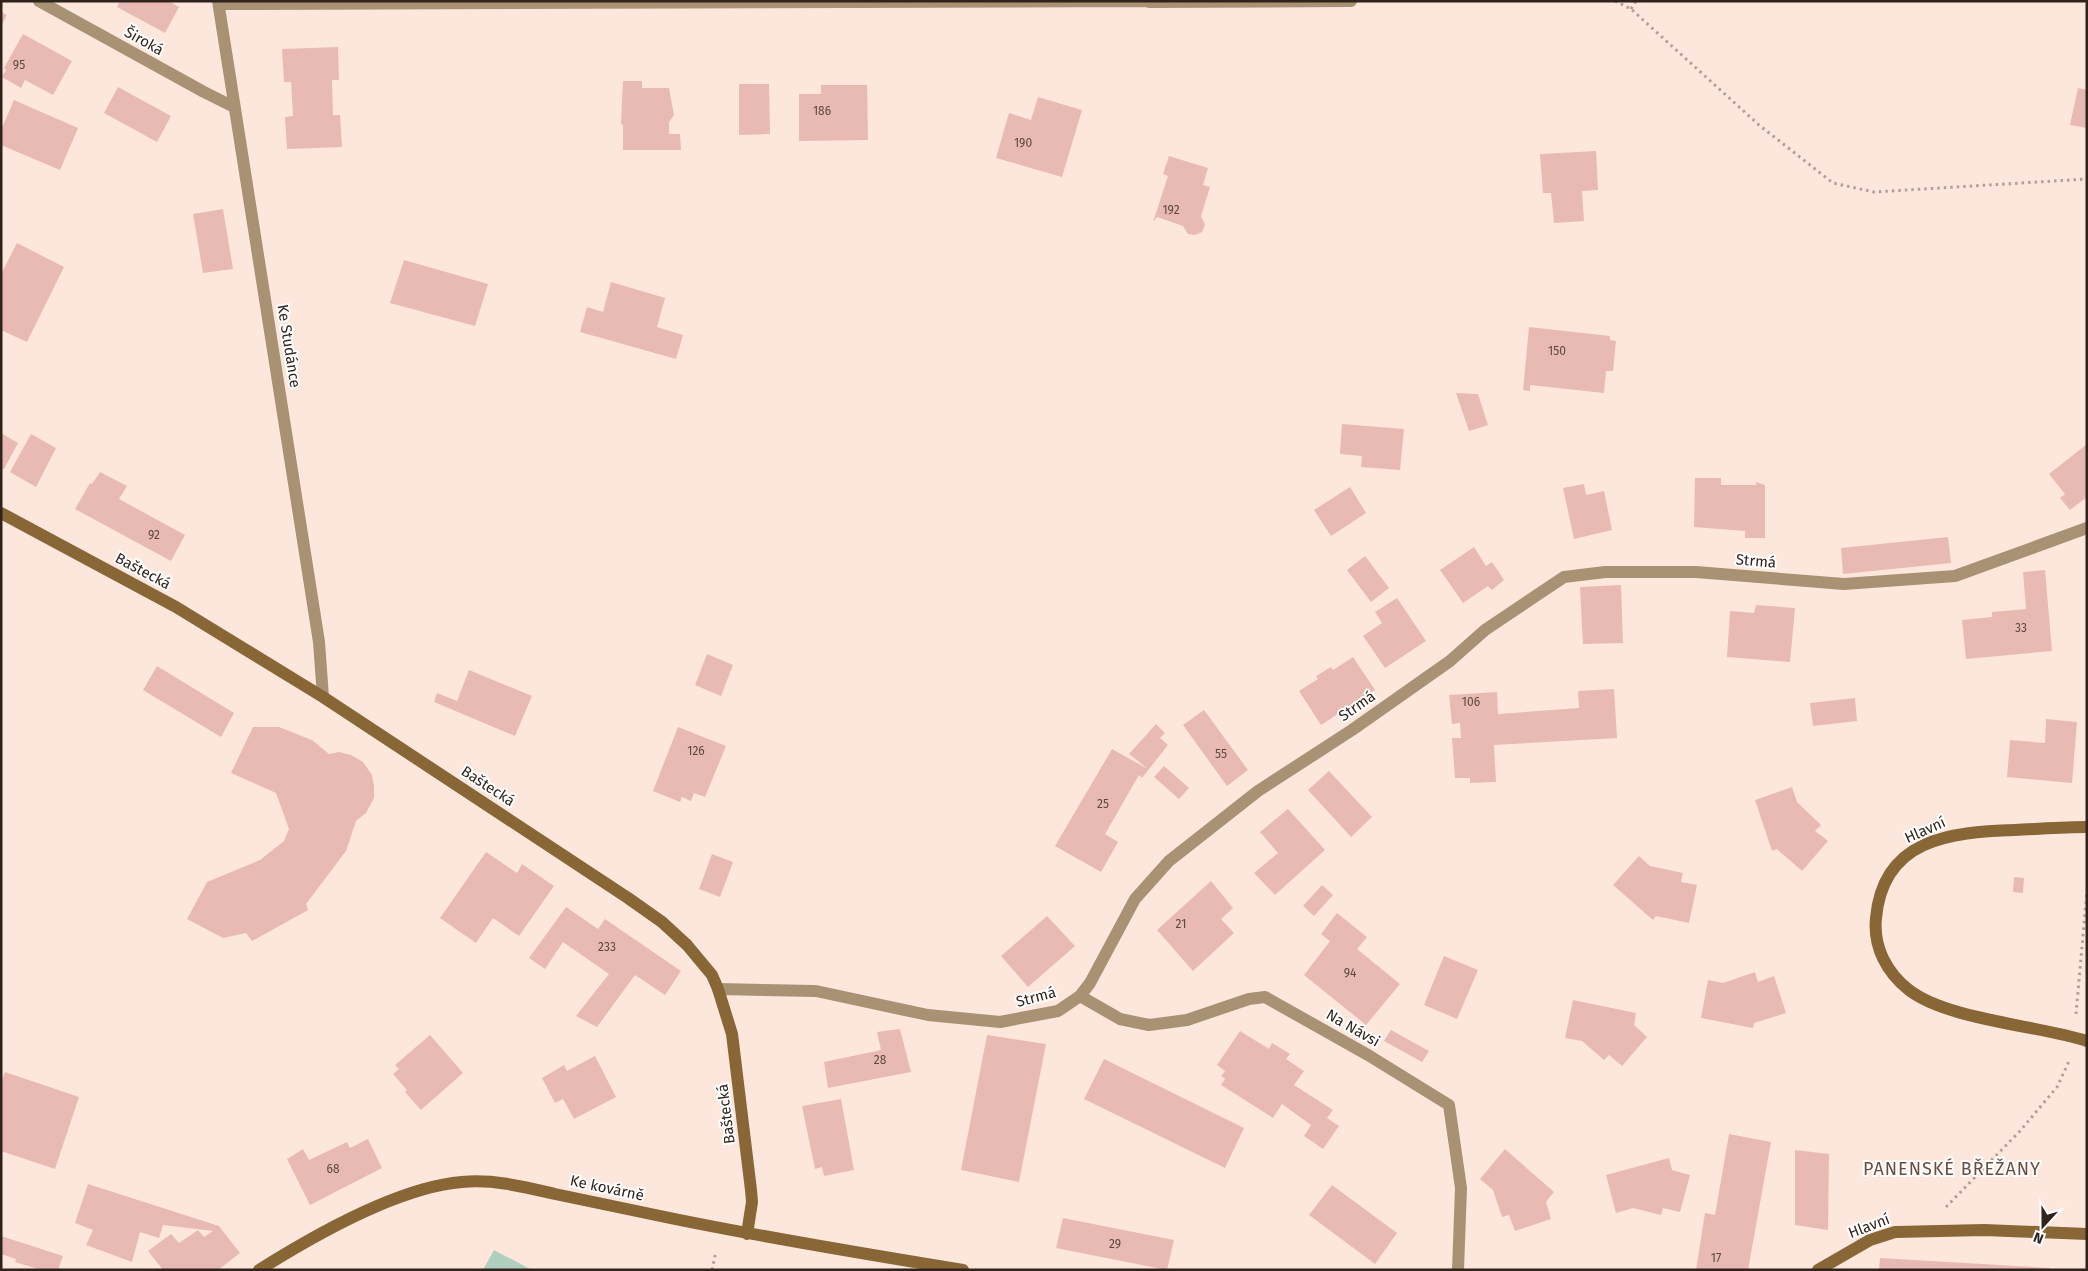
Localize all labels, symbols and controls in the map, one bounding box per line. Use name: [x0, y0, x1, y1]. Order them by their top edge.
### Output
street label: Široká: [121, 23, 167, 59]
house number: 95: [13, 58, 25, 72]
house number: 186: [813, 104, 831, 118]
house number: 190: [1014, 136, 1032, 150]
house number: 192: [1162, 203, 1180, 217]
street label: Ke Studánce: [274, 303, 304, 389]
house number: 150: [1548, 344, 1566, 358]
house number: 92: [148, 528, 160, 542]
street label: Baštecká: [112, 549, 174, 593]
street label: Strmá: [1735, 550, 1777, 572]
house number: 33: [2015, 621, 2027, 635]
street label: Strmá: [1335, 687, 1379, 725]
house number: 106: [1462, 695, 1480, 709]
house number: 126: [687, 744, 705, 758]
house number: 55: [1215, 747, 1227, 761]
street label: Baštecká: [458, 762, 518, 810]
house number: 25: [1097, 797, 1109, 811]
street label: Hlavní: [1902, 813, 1948, 847]
house number: 21: [1176, 917, 1186, 931]
house number: 233: [598, 940, 616, 954]
house number: 94: [1344, 966, 1357, 980]
street label: Strmá: [1014, 983, 1058, 1011]
street label: Na Návsi: [1323, 1005, 1383, 1051]
house number: 28: [874, 1053, 887, 1067]
street label: Baštecká: [713, 1083, 739, 1145]
district label: PANENSKÉ BŘEŽANY: [1863, 1157, 2041, 1180]
house number: 68: [326, 1162, 340, 1176]
street label: Ke kovárně: [568, 1171, 646, 1205]
north arrow: [2018, 1201, 2068, 1251]
street label: Hlavní: [1846, 1210, 1892, 1242]
text: N: [2031, 1228, 2046, 1247]
house number: 29: [1109, 1237, 1121, 1251]
house number: 17: [1711, 1251, 1721, 1265]

